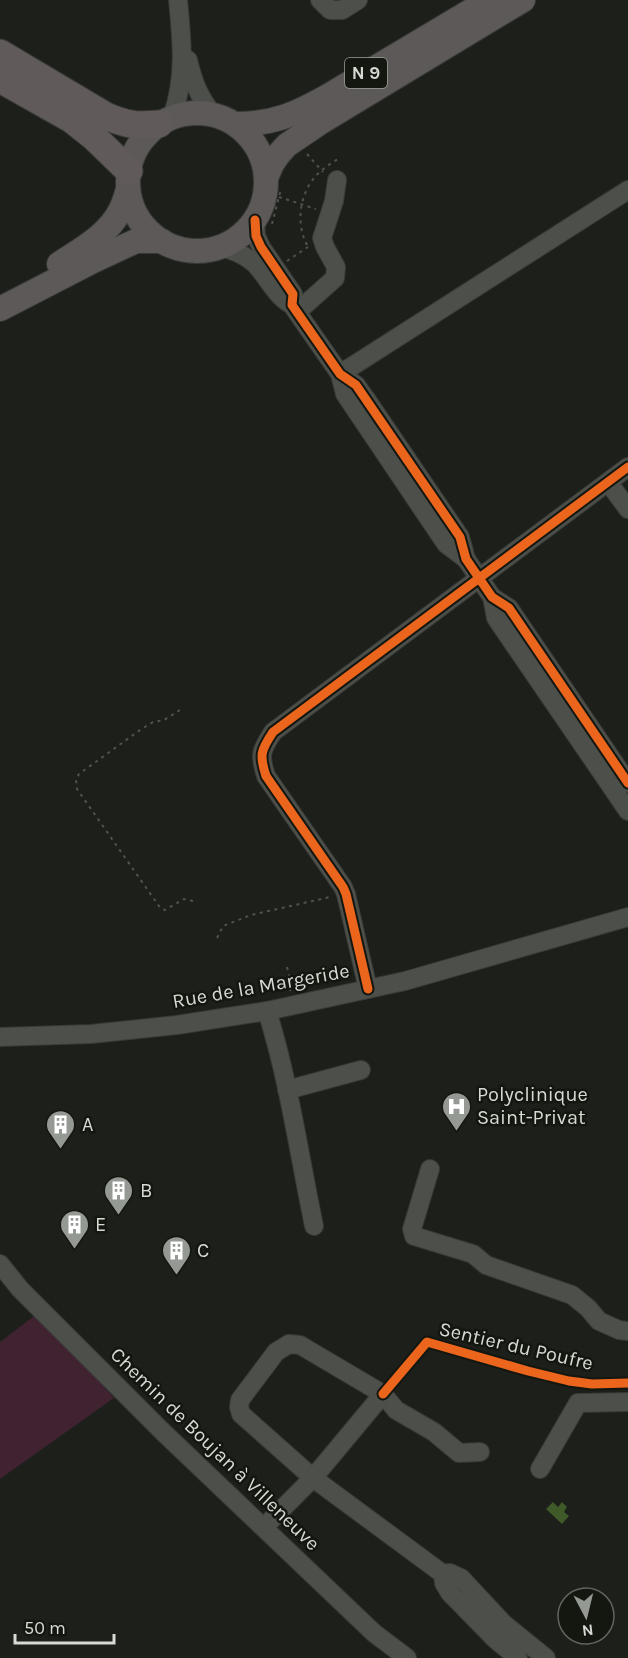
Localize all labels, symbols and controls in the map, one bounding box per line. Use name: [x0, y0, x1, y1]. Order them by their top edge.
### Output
road number: N 9: [345, 58, 387, 88]
street label: Rue de la Margeride: [171, 959, 351, 1013]
place label: Polyclinique Saint-Privat: [477, 1083, 588, 1129]
hospital icon: Polyclinique Saint-Privat: [440, 1090, 472, 1132]
building icon: A: [45, 1108, 77, 1150]
place label: A: [82, 1113, 94, 1136]
building icon: B: [103, 1174, 135, 1216]
place label: B: [140, 1179, 152, 1202]
building icon: E: [58, 1208, 90, 1250]
place label: E: [95, 1213, 106, 1236]
building icon: C: [160, 1234, 192, 1276]
place label: C: [197, 1239, 209, 1262]
street label: Sentier du Poufre: [437, 1317, 595, 1375]
street label: Chemin de Boujan à Villeneuve: [106, 1343, 324, 1555]
north arrow: [556, 1586, 616, 1646]
scale bar: [15, 1607, 114, 1645]
text: 50 m: [24, 1617, 66, 1639]
text: N: [581, 1620, 595, 1641]

